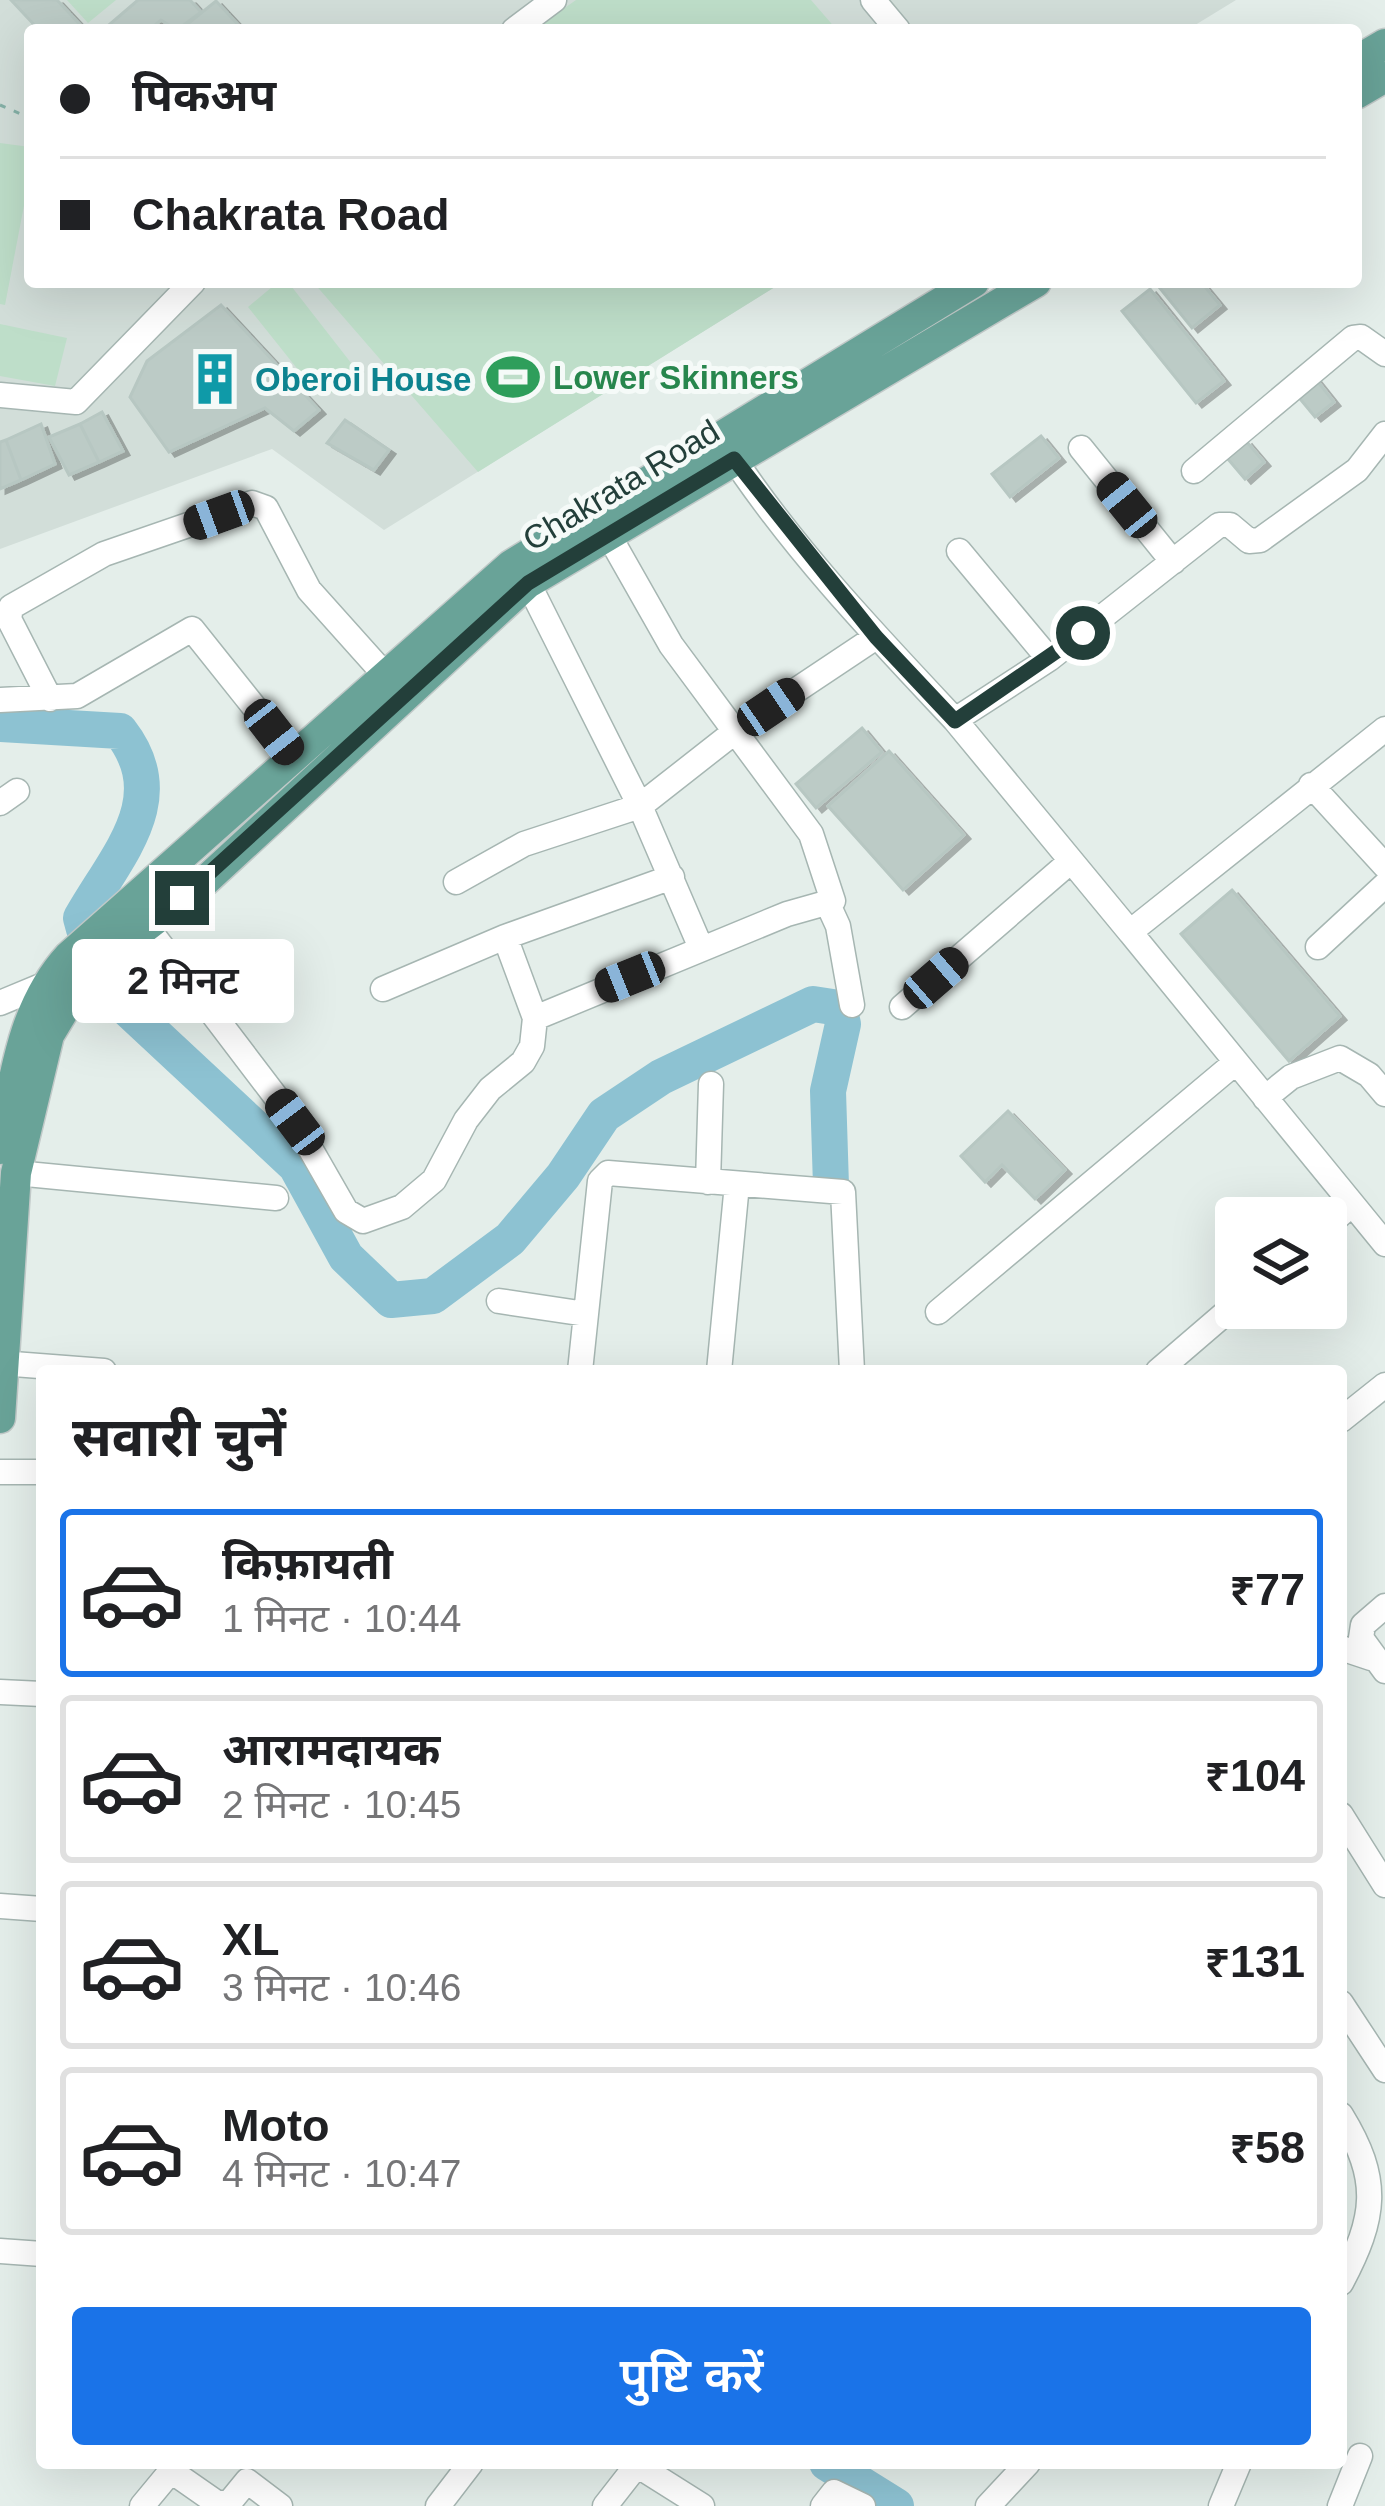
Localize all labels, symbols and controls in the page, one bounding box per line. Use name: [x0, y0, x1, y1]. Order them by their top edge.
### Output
text: पिकअप: [132, 70, 276, 121]
text: Chakrata Road: [132, 189, 450, 240]
sports icon: Lower Skinners: [484, 348, 542, 406]
building icon: Oberoi House: [186, 350, 244, 408]
place label: Lower Skinners: [553, 359, 799, 396]
place label: Oberoi House: [255, 361, 471, 398]
street label: Chakrata Road: [516, 412, 726, 558]
car: [1090, 466, 1164, 544]
car: [179, 486, 259, 544]
route start: [1056, 606, 1110, 660]
car: [731, 672, 811, 742]
car: [238, 693, 310, 771]
route end: [155, 871, 209, 925]
callout: 2 मिनट: [71, 940, 293, 1024]
car: [897, 941, 975, 1015]
car: [590, 947, 670, 1007]
text: 2 मिनट: [127, 959, 239, 1002]
car: [259, 1082, 331, 1162]
map controls: [1215, 1197, 1347, 1329]
button: layers: [1215, 1197, 1347, 1329]
text: सवारी चुनें: [72, 1407, 286, 1467]
text: किफ़ायती: [222, 1538, 393, 1589]
icon: car: [78, 1539, 186, 1647]
text: ₹77: [1230, 1564, 1305, 1615]
text: 1 मिनट · 10:44: [222, 1597, 462, 1640]
text: आरामदायक: [222, 1724, 440, 1775]
icon: car: [78, 1725, 186, 1833]
text: ₹104: [1205, 1750, 1305, 1801]
text: 2 मिनट · 10:45: [222, 1783, 462, 1826]
icon: car: [78, 1911, 186, 2019]
text: XL: [222, 1914, 280, 1965]
text: ₹131: [1205, 1936, 1305, 1987]
text: 3 मिनट · 10:46: [222, 1966, 462, 2009]
icon: car: [78, 2097, 186, 2205]
text: Moto: [222, 2100, 329, 2151]
text: ₹58: [1230, 2122, 1305, 2173]
text: 4 मिनट · 10:47: [222, 2152, 462, 2195]
button: पुष्टि करें: [72, 2307, 1311, 2445]

